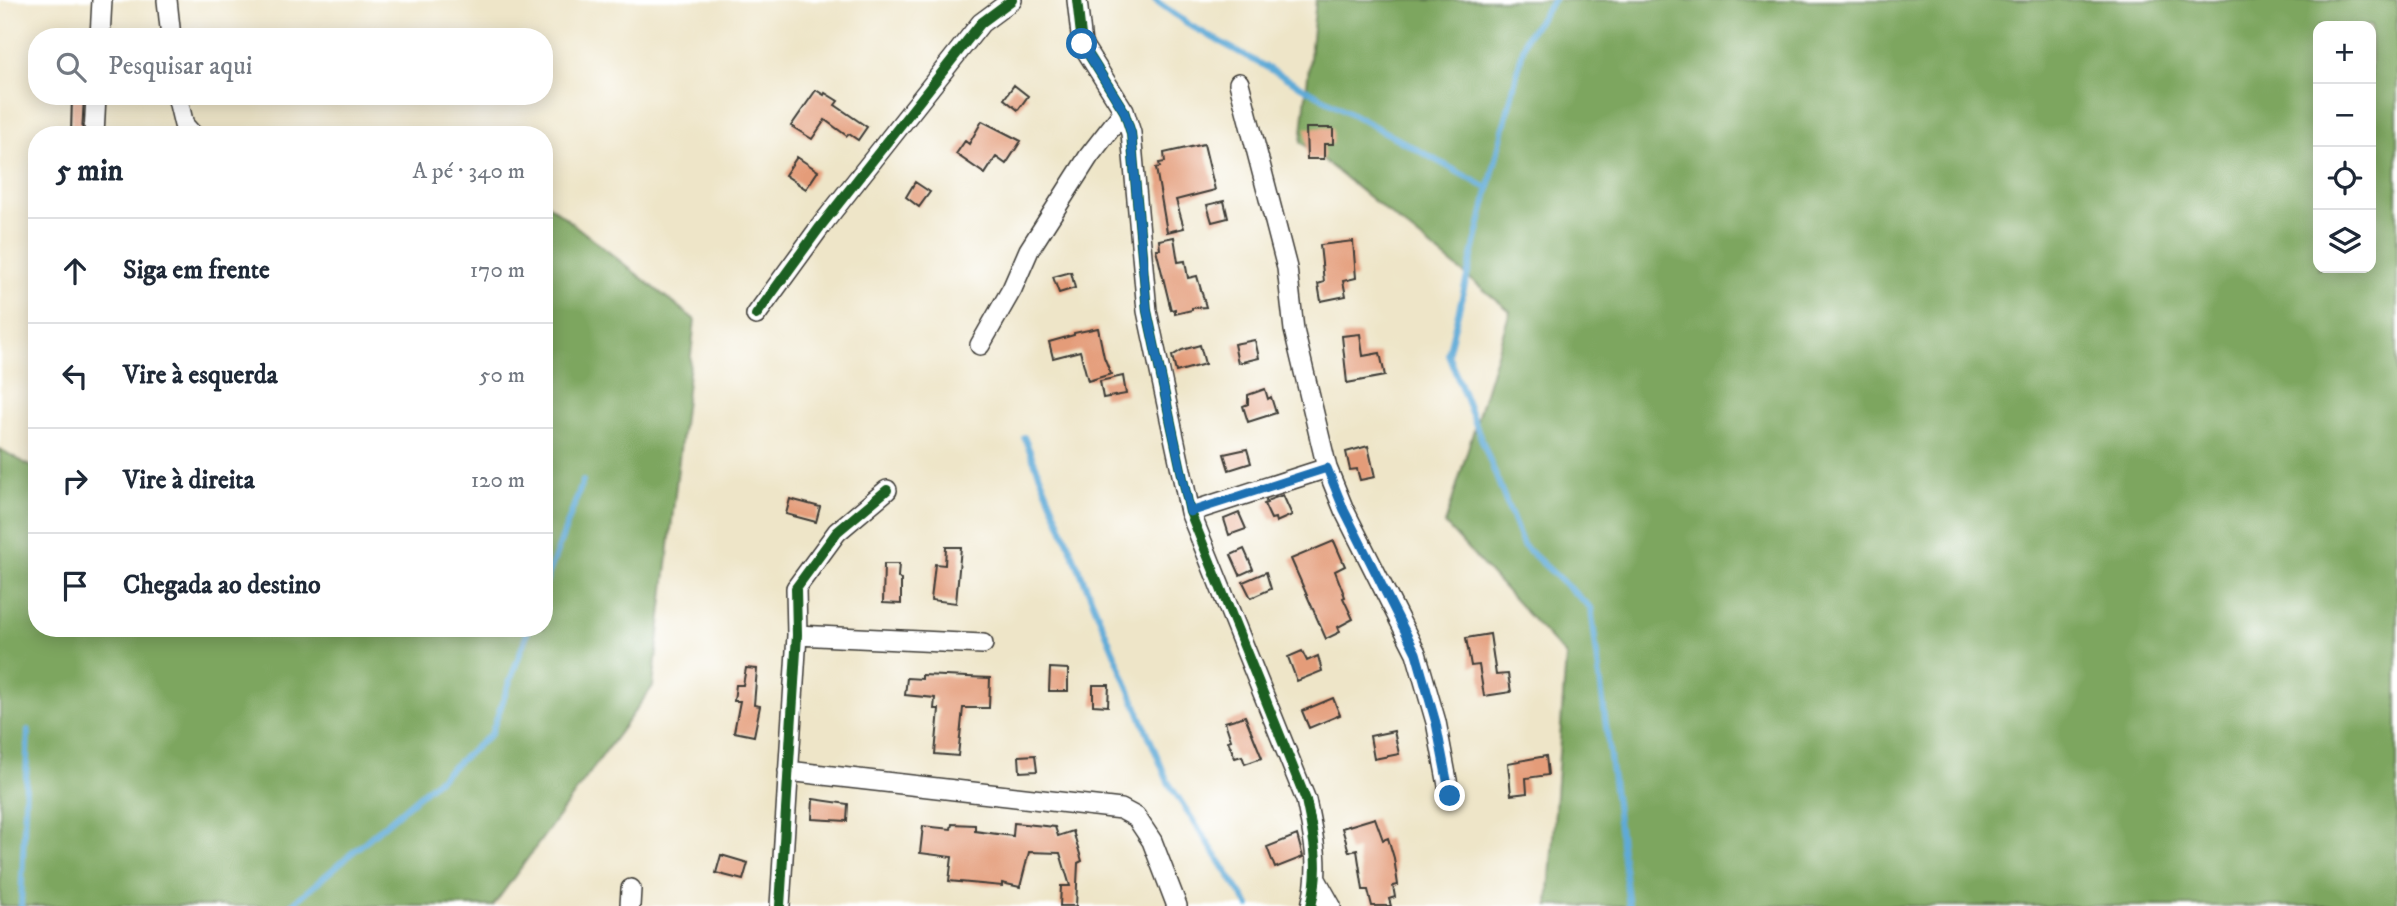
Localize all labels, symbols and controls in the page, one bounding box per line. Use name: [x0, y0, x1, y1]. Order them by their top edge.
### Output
map controls: [2313, 21, 2376, 273]
button: +: [2313, 21, 2376, 84]
search box: [28, 28, 553, 105]
route start: [1066, 28, 1097, 59]
icon: search: [52, 48, 90, 86]
text: Pesquisar aqui: [108, 50, 252, 83]
button: −: [2313, 84, 2376, 147]
button: locate: [2313, 147, 2376, 210]
text: 5 min: [56, 153, 123, 190]
text: A pé · 340 m: [413, 157, 525, 186]
button: layers: [2313, 210, 2376, 273]
icon: ahead: [56, 252, 94, 290]
text: Siga em frente: [123, 254, 270, 287]
text: 170 m: [470, 256, 525, 285]
icon: left: [56, 357, 94, 395]
text: Vire à esquerda: [123, 359, 278, 392]
text: 50 m: [479, 361, 525, 390]
icon: right: [56, 462, 94, 500]
text: Vire à direita: [123, 464, 255, 497]
text: 120 m: [471, 466, 525, 495]
icon: arrive: [56, 567, 94, 605]
text: Chegada ao destino: [123, 569, 321, 602]
route end: [1434, 780, 1465, 811]

